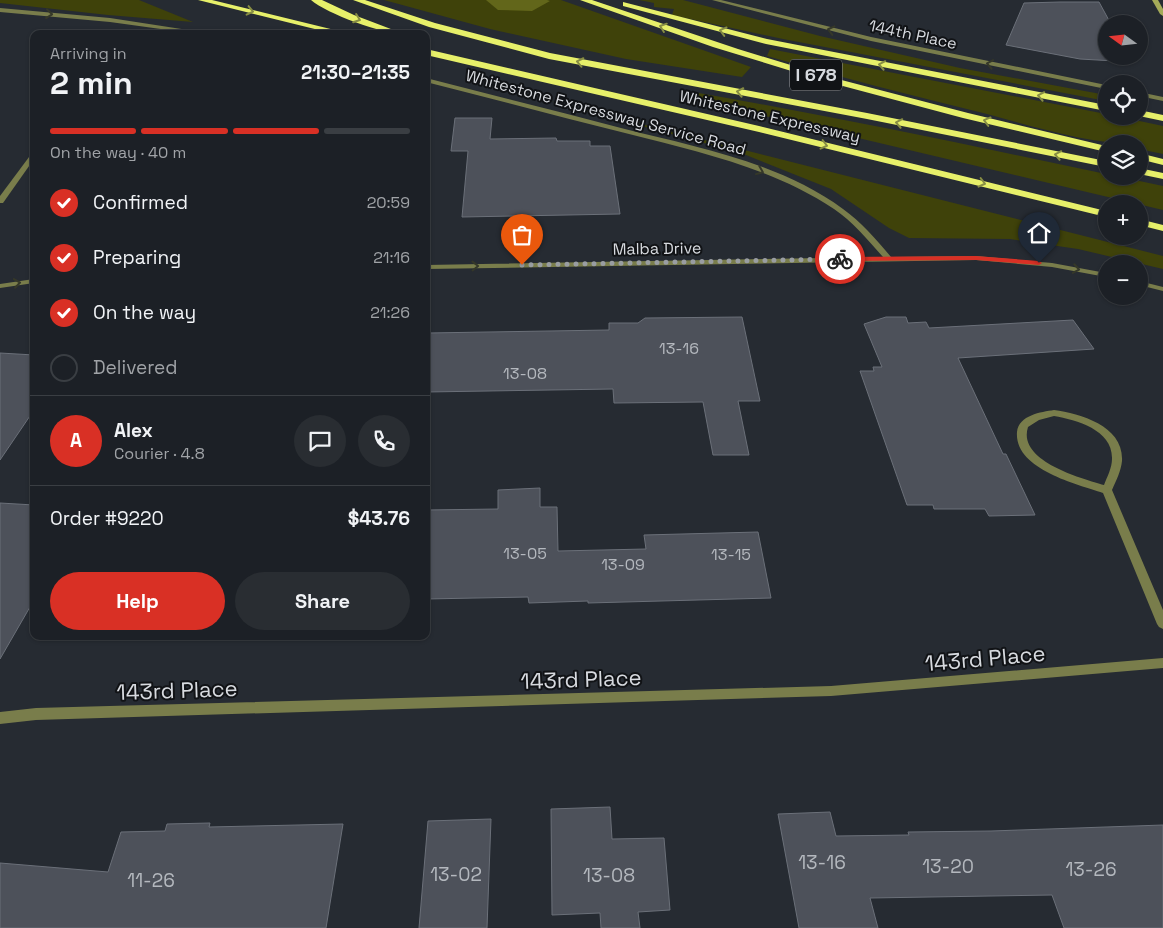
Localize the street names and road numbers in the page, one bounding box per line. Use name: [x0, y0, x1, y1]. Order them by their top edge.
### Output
street label: 144th Place: [867, 15, 959, 54]
road number: I 678: [790, 60, 842, 90]
street label: Whitestone Expressway Service Road: [463, 65, 748, 160]
street label: Whitestone Expressway: [677, 85, 862, 148]
street label: Malba Drive: [612, 237, 702, 260]
street label: 143rd Place: [923, 639, 1047, 677]
street label: 143rd Place: [520, 663, 642, 695]
street label: 143rd Place: [116, 674, 238, 706]

